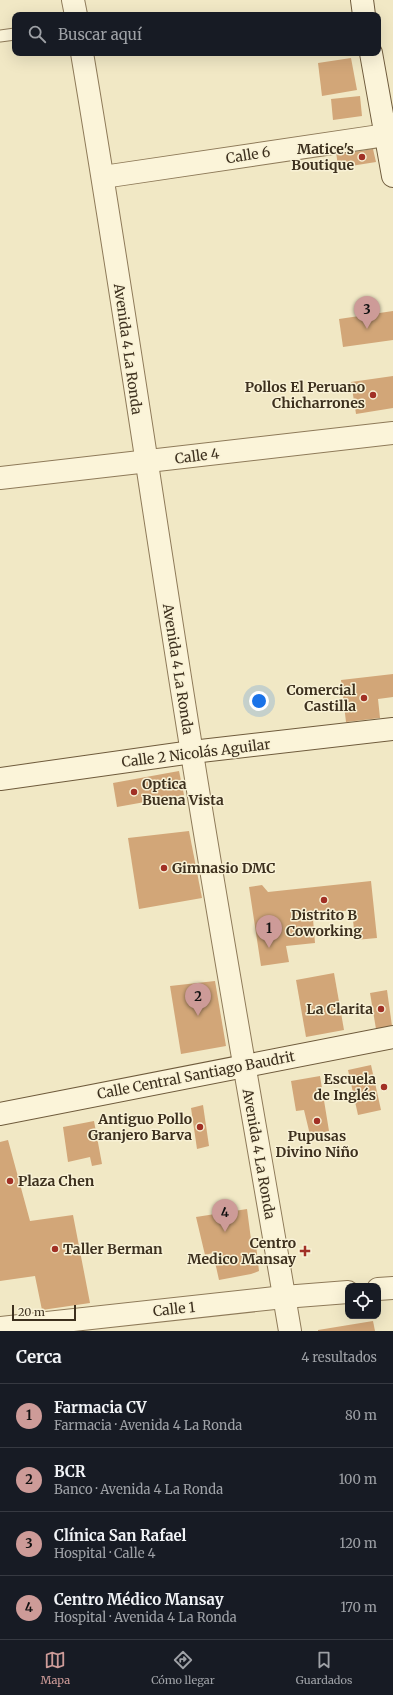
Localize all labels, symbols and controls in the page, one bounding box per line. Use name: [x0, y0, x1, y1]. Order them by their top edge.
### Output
search box: [12, 12, 381, 56]
icon: search: [26, 23, 48, 45]
text: Buscar aquí: [58, 25, 142, 44]
place label: Matice's Boutique: [291, 140, 354, 174]
street label: Calle 6: [225, 143, 271, 167]
marker: Matice's Boutique: [357, 152, 367, 162]
street label: Avenida 4 La Ronda: [110, 281, 146, 416]
pin: 3: [354, 296, 380, 329]
place label: Pollos El Peruano Chicharrones: [245, 378, 365, 412]
marker: Pollos El Peruano Chicharrones: [368, 390, 378, 400]
street label: Calle 4: [174, 444, 221, 468]
street label: Avenida 4 La Ronda: [159, 601, 197, 736]
place label: Comercial Castilla: [286, 681, 356, 715]
your location: [249, 691, 269, 711]
marker: Comercial Castilla: [359, 693, 369, 703]
street label: Calle 2 Nicolás Aguilar: [121, 735, 271, 771]
place label: Optica Buena Vista: [142, 775, 224, 809]
marker: Optica Buena Vista: [129, 787, 139, 797]
place label: Gimnasio DMC: [172, 859, 276, 877]
marker: Gimnasio DMC: [159, 863, 169, 873]
marker: Distrito B Coworking: [319, 895, 329, 905]
place label: Distrito B Coworking: [286, 906, 362, 940]
pin: 1: [256, 915, 282, 948]
pin: 2: [185, 983, 211, 1016]
place label: La Clarita: [306, 1000, 373, 1018]
marker: La Clarita: [376, 1004, 386, 1014]
street label: Calle Central Santiago Baudrit: [96, 1047, 297, 1103]
place label: Escuela de Inglés: [314, 1070, 376, 1104]
marker: Escuela de Inglés: [379, 1082, 389, 1092]
street label: Avenida 4 La Ronda: [238, 1086, 279, 1221]
place label: Antiguo Pollo Granjero Barva: [88, 1110, 192, 1144]
marker: Pupusas Divino Niño: [312, 1116, 322, 1126]
marker: Antiguo Pollo Granjero Barva: [195, 1122, 205, 1132]
place label: Pupusas Divino Niño: [276, 1127, 358, 1161]
place label: Plaza Chen: [18, 1172, 95, 1190]
marker: Plaza Chen: [5, 1176, 15, 1186]
pin: 4: [212, 1199, 238, 1232]
place label: Centro Medico Mansay: [187, 1234, 297, 1268]
place label: Taller Berman: [63, 1240, 163, 1258]
marker: Taller Berman: [50, 1244, 60, 1254]
marker: Centro Medico Mansay: [299, 1245, 311, 1257]
map controls: [345, 1283, 381, 1319]
button: locate: [345, 1283, 381, 1319]
street label: Calle 1: [152, 1298, 196, 1320]
scale bar: [12, 1303, 76, 1322]
text: 20 m: [18, 1305, 45, 1319]
text: Cerca: [16, 1346, 62, 1368]
text: 4 resultados: [301, 1349, 377, 1366]
text: Farmacia CV: [54, 1398, 147, 1417]
text: 1: [26, 1407, 32, 1424]
text: 80 m: [345, 1407, 377, 1424]
text: Farmacia · Avenida 4 La Ronda: [54, 1417, 242, 1434]
text: BCR: [54, 1462, 86, 1481]
text: 2: [25, 1471, 33, 1488]
text: 100 m: [339, 1471, 377, 1488]
text: Banco · Avenida 4 La Ronda: [54, 1481, 223, 1498]
text: Clínica San Rafael: [54, 1526, 186, 1545]
text: 3: [25, 1535, 33, 1552]
text: 120 m: [339, 1535, 377, 1552]
text: Hospital · Calle 4: [54, 1545, 156, 1562]
text: Centro Médico Mansay: [54, 1590, 224, 1609]
text: 4: [25, 1599, 33, 1616]
text: 170 m: [340, 1599, 377, 1616]
text: Hospital · Avenida 4 La Ronda: [54, 1609, 237, 1626]
tab: Mapa: [41, 1649, 70, 1687]
tab: Cómo llegar: [151, 1649, 215, 1687]
tab: Guardados: [296, 1649, 352, 1687]

